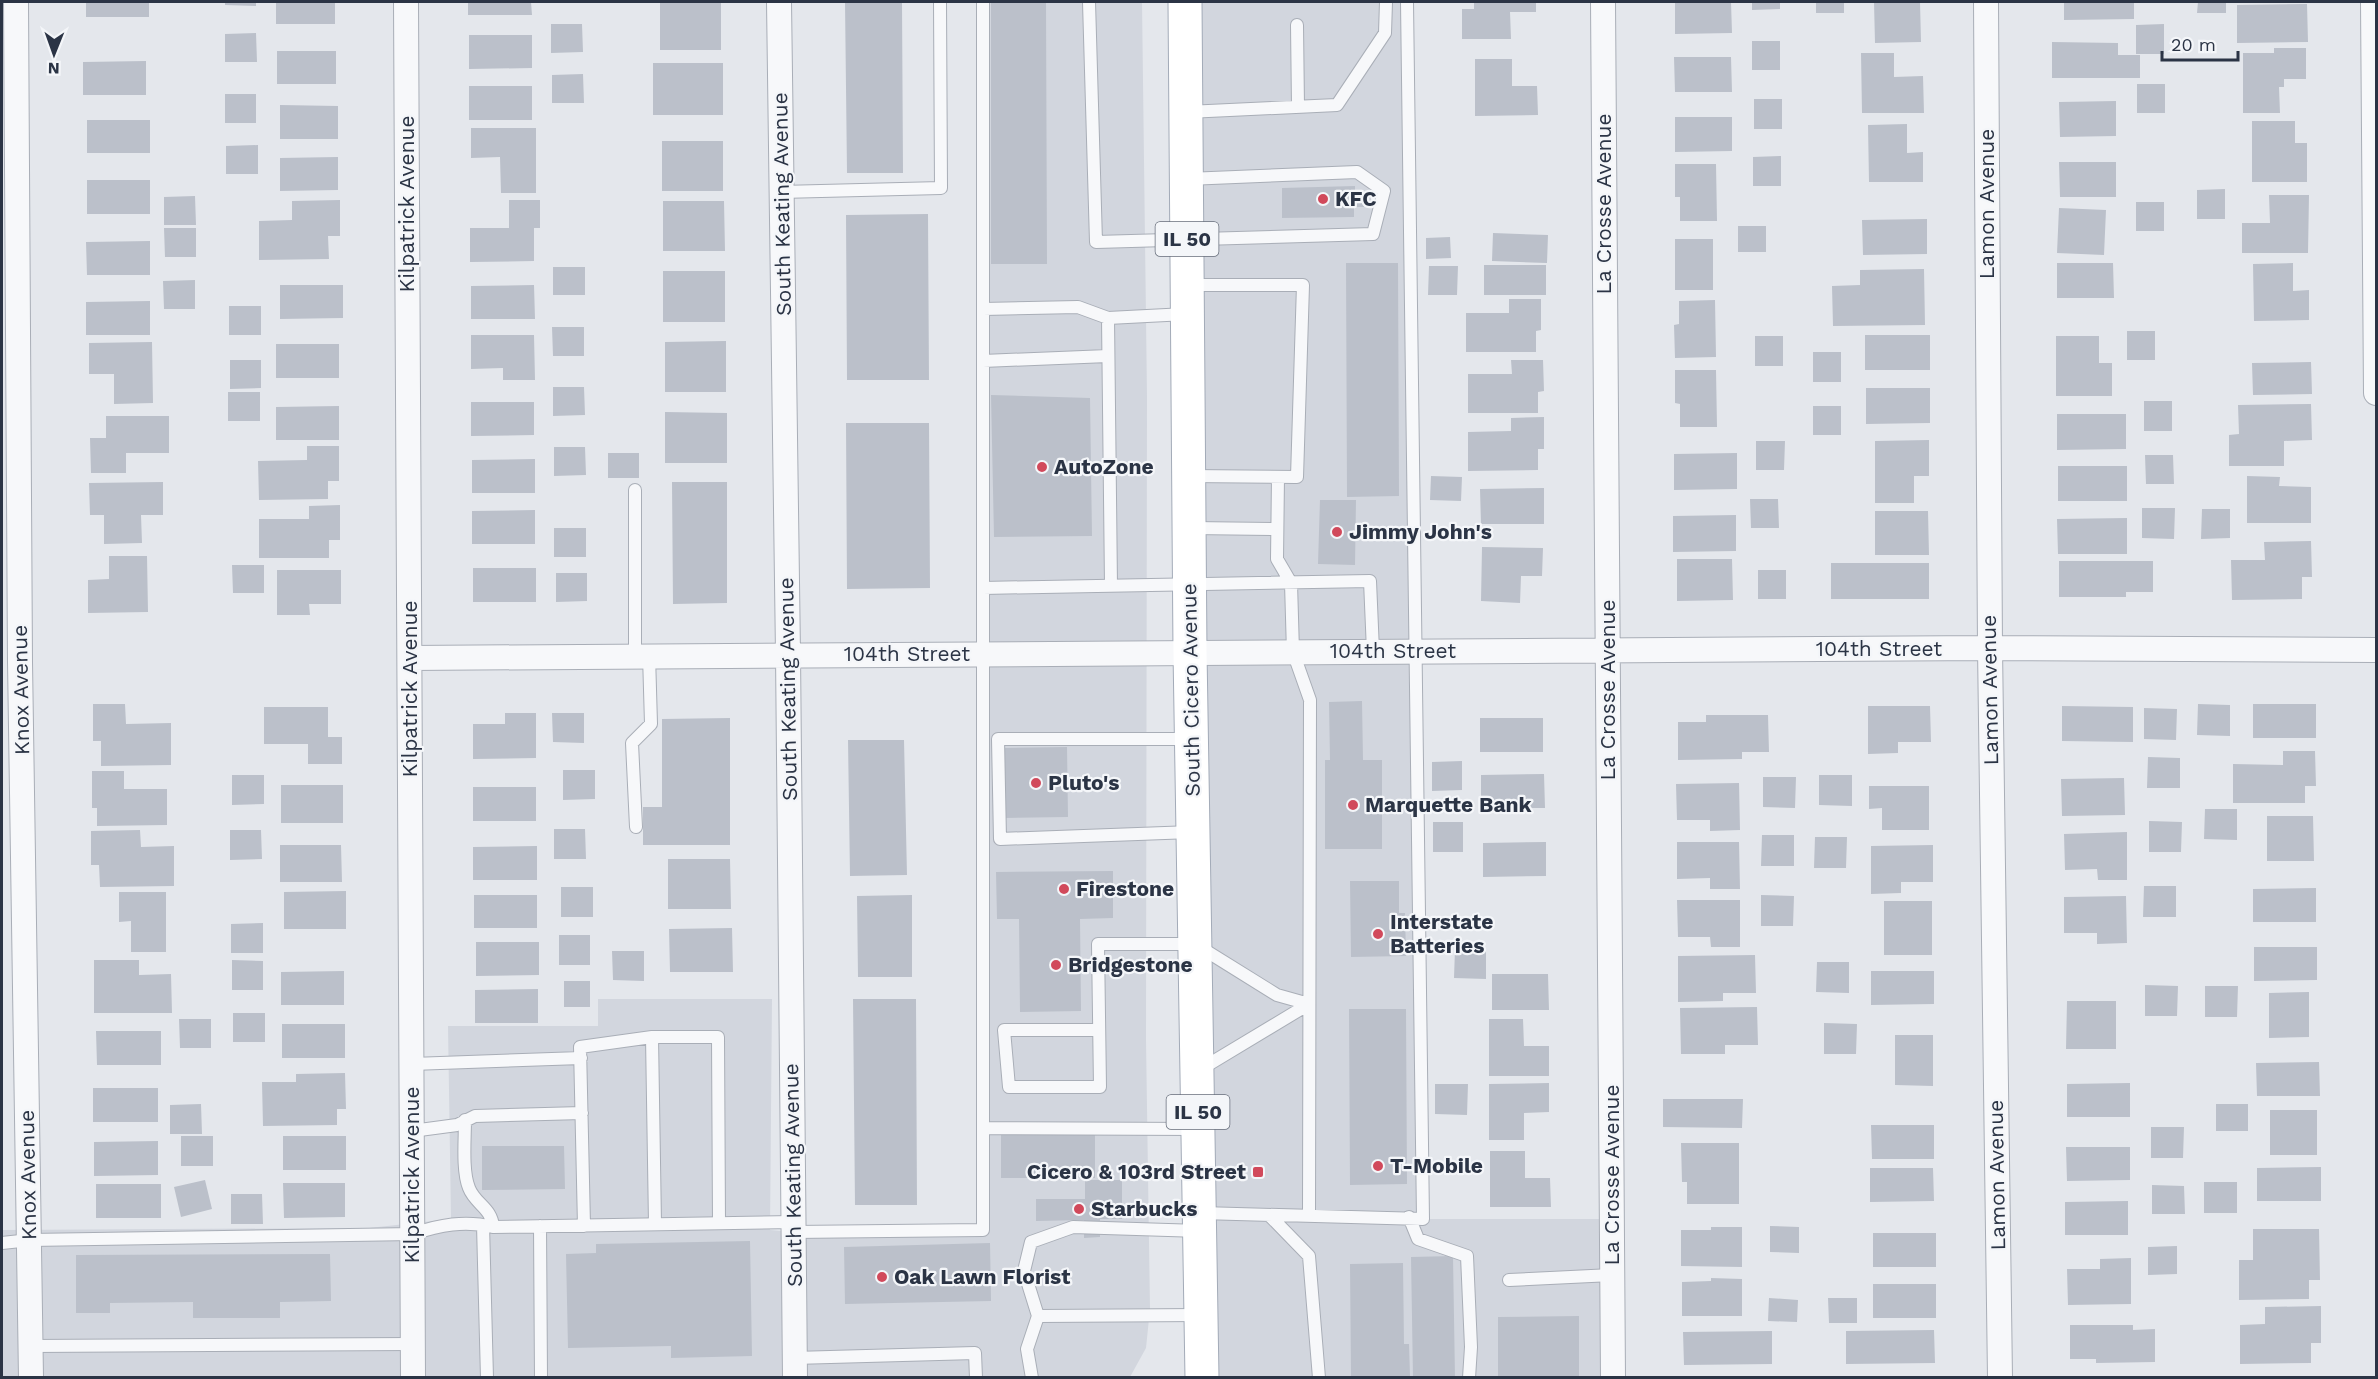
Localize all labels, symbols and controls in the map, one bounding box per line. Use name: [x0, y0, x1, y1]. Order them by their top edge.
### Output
north arrow: [24, 24, 84, 84]
scale bar: [2162, 24, 2238, 62]
text: 20 m: [2171, 34, 2216, 55]
text: N: [48, 59, 60, 78]
street label: South Keating Avenue: [767, 92, 796, 316]
street label: La Crosse Avenue: [1591, 113, 1616, 295]
street label: Kilpatrick Avenue: [394, 115, 419, 293]
street label: Lamon Avenue: [1974, 129, 1999, 279]
place label: KFC: [1335, 186, 1377, 211]
marker: KFC: [1316, 192, 1330, 206]
road number: IL 50: [1156, 222, 1218, 256]
place label: AutoZone: [1054, 454, 1154, 479]
marker: AutoZone: [1035, 460, 1049, 474]
place label: Jimmy John's: [1349, 519, 1492, 544]
marker: Jimmy John's: [1330, 525, 1344, 539]
street label: South Keating Avenue: [773, 577, 802, 801]
street label: South Cicero Avenue: [1176, 583, 1205, 797]
street label: La Crosse Avenue: [1595, 599, 1620, 781]
street label: Kilpatrick Avenue: [397, 600, 422, 778]
street label: Lamon Avenue: [1976, 614, 2003, 766]
street label: Knox Avenue: [7, 625, 34, 755]
street label: 104th Street: [1816, 636, 1942, 661]
street label: 104th Street: [1330, 638, 1456, 663]
street label: 104th Street: [844, 641, 970, 666]
place label: Pluto's: [1048, 770, 1119, 795]
marker: Pluto's: [1029, 776, 1043, 790]
place label: Marquette Bank: [1365, 792, 1533, 817]
marker: Marquette Bank: [1346, 798, 1360, 812]
place label: Firestone: [1076, 876, 1174, 901]
marker: Firestone: [1057, 882, 1071, 896]
place label: Interstate Batteries: [1390, 909, 1493, 958]
marker: Interstate Batteries: [1371, 927, 1385, 941]
place label: Bridgestone: [1068, 952, 1193, 977]
marker: Bridgestone: [1049, 958, 1063, 972]
street label: South Keating Avenue: [778, 1063, 807, 1287]
street label: La Crosse Avenue: [1599, 1084, 1624, 1266]
street label: Kilpatrick Avenue: [399, 1086, 424, 1264]
road number: IL 50: [1166, 1095, 1230, 1129]
street label: Lamon Avenue: [1983, 1099, 2010, 1251]
street label: Knox Avenue: [14, 1110, 41, 1240]
place label: T-Mobile: [1390, 1153, 1483, 1178]
place label: Cicero & 103rd Street: [1027, 1159, 1246, 1184]
marker: T-Mobile: [1371, 1159, 1385, 1173]
marker: Cicero & 103rd Street: [1251, 1165, 1265, 1179]
place label: Starbucks: [1091, 1196, 1197, 1221]
marker: Starbucks: [1072, 1202, 1086, 1216]
place label: Oak Lawn Florist: [894, 1264, 1070, 1289]
marker: Oak Lawn Florist: [875, 1270, 889, 1284]

